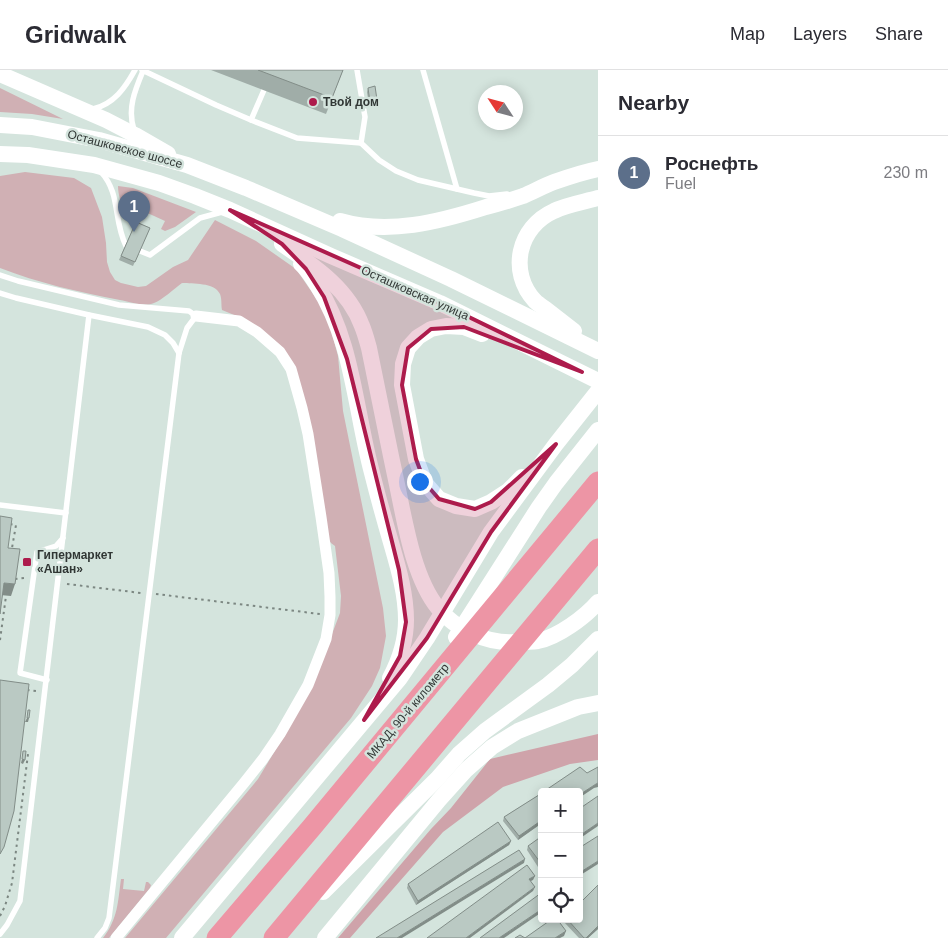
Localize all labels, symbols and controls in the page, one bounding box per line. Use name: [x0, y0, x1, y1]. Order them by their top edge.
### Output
text: Gridwalk: [25, 21, 126, 48]
text: Map: [730, 24, 765, 44]
text: Layers: [793, 24, 847, 44]
text: Share: [875, 24, 923, 44]
north arrow: [478, 85, 523, 130]
text: Nearby: [618, 91, 689, 114]
place label: Твой дом: [323, 95, 379, 109]
marker: Твой дом: [307, 96, 319, 108]
street label: Осташковское шоссе: [66, 127, 184, 171]
text: Роснефть: [665, 153, 759, 174]
text: 1: [630, 164, 638, 181]
text: 230 m: [884, 164, 928, 181]
text: Fuel: [665, 175, 696, 192]
pin: 1: [118, 191, 150, 232]
street label: Осташковская улица: [359, 263, 471, 323]
your location: [407, 469, 433, 495]
place label: Гипермаркет «Ашан»: [37, 548, 113, 576]
marker: Гипермаркет «Ашан»: [21, 556, 33, 568]
street label: МКАД, 90-й километр: [364, 660, 452, 761]
map controls: [538, 788, 583, 923]
button: +: [538, 788, 583, 833]
button: −: [538, 833, 583, 878]
button: locate: [538, 878, 583, 923]

